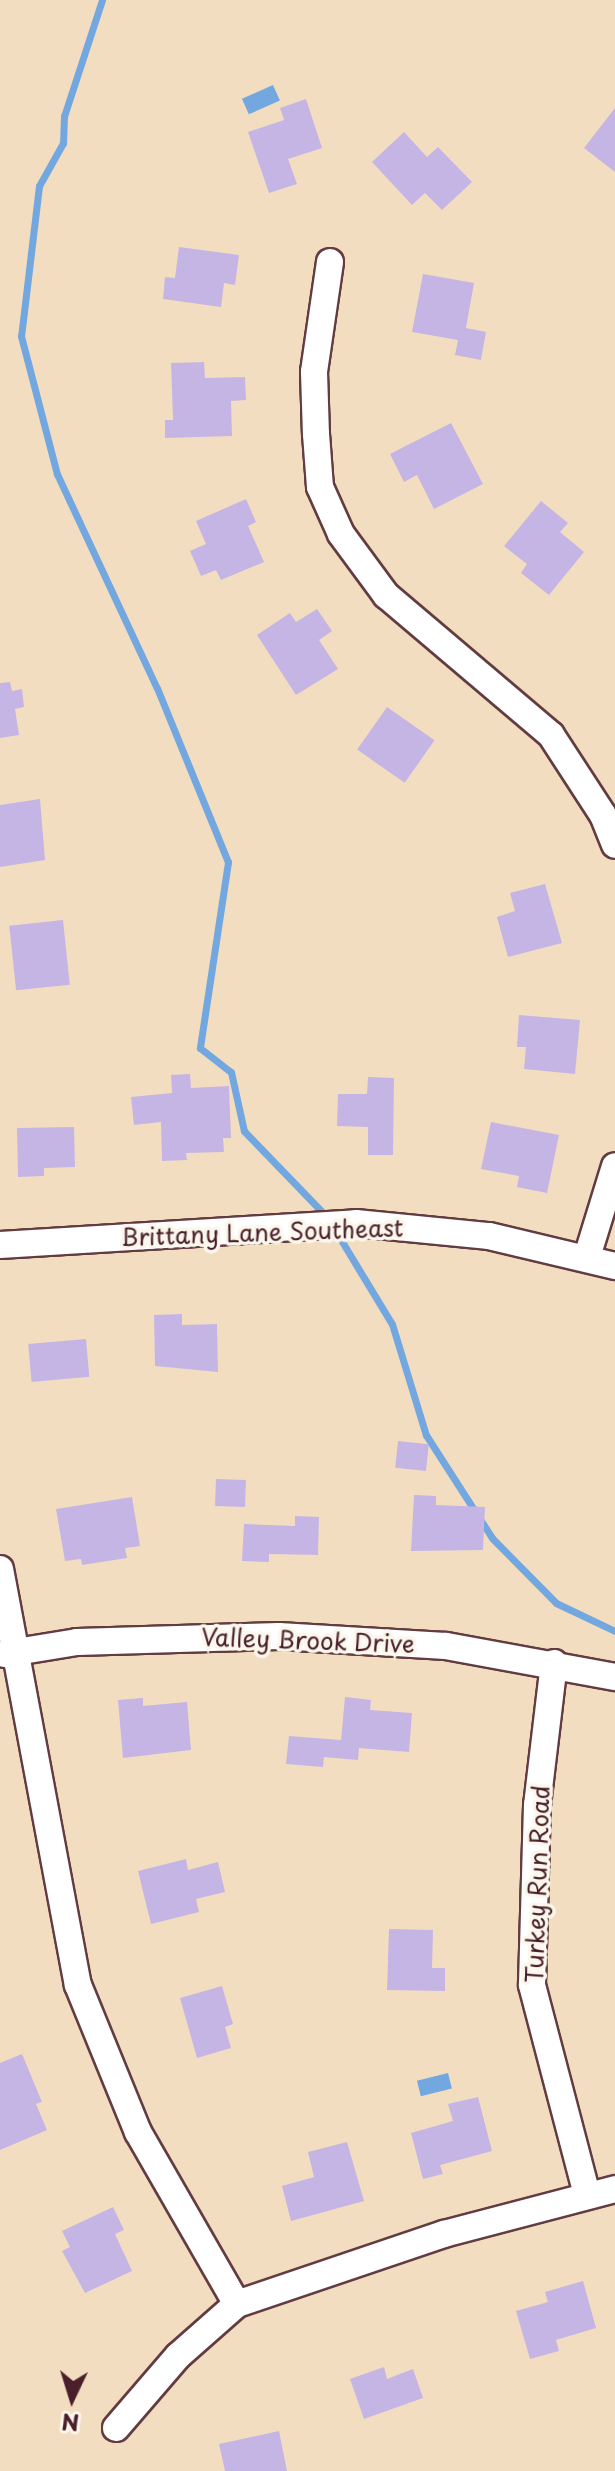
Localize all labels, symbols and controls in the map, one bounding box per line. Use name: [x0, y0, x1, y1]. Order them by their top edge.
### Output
street label: Brittany Lane Southeast: [120, 1213, 404, 1251]
street label: Valley Brook Drive: [200, 1622, 416, 1658]
street label: Turkey Run Road: [519, 1784, 555, 1984]
north arrow: [32, 2359, 112, 2439]
text: N: [60, 2406, 80, 2441]

